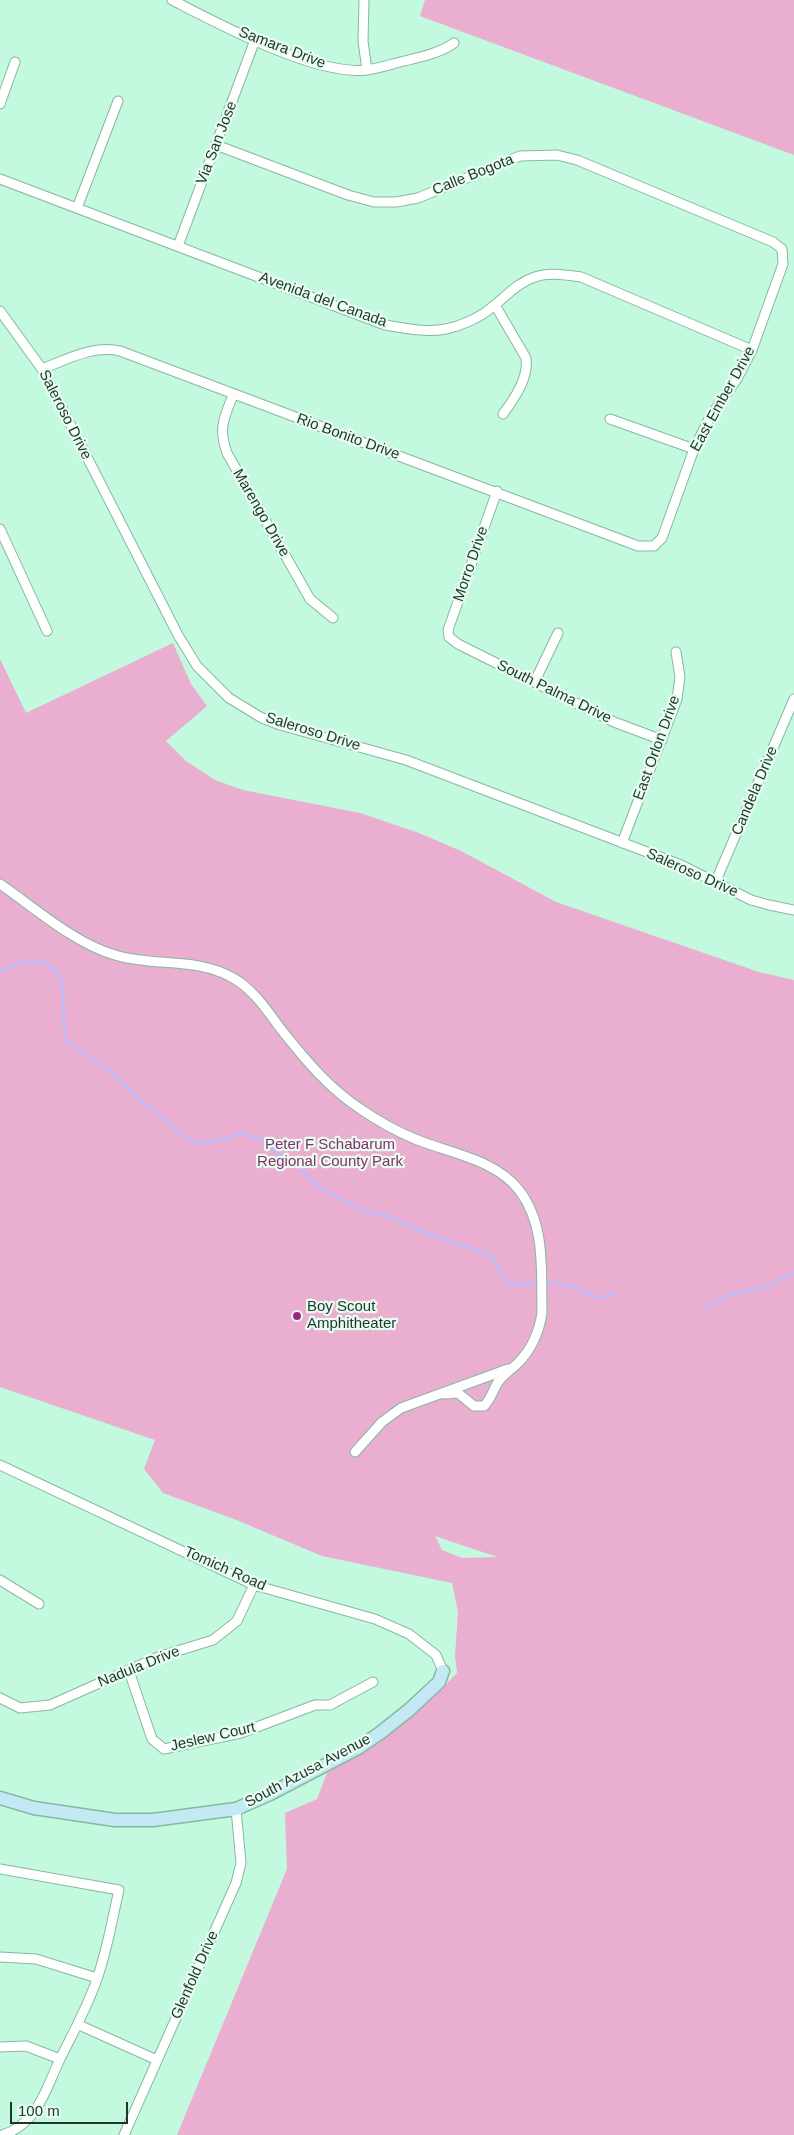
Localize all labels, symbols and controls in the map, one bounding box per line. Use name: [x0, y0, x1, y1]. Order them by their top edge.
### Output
street label: Samara Drive: [236, 23, 328, 73]
street label: Via San Jose: [193, 99, 241, 187]
street label: Calle Bogota: [430, 151, 516, 199]
street label: Avenida del Canada: [257, 268, 389, 332]
street label: East Ember Drive: [687, 343, 759, 455]
street label: Saleroso Drive: [35, 367, 95, 463]
street label: Rio Bonito Drive: [294, 410, 402, 464]
street label: Marengo Drive: [229, 466, 293, 560]
street label: Morro Drive: [450, 524, 492, 604]
street label: South Palma Drive: [494, 657, 614, 727]
street label: East Orlon Drive: [630, 693, 684, 803]
street label: Saleroso Drive: [263, 709, 363, 755]
street label: Candela Drive: [728, 744, 782, 838]
street label: Saleroso Drive: [643, 845, 741, 901]
park label: Peter F Schabarum Regional County Park: [257, 1136, 403, 1171]
place label: Boy Scout Amphitheater: [307, 1298, 396, 1333]
marker: Boy Scout Amphitheater: [291, 1310, 303, 1322]
street label: Tomich Road: [181, 1543, 269, 1595]
street label: Nadula Drive: [95, 1642, 183, 1692]
street label: Jeslew Court: [169, 1718, 257, 1756]
street label: South Azusa Avenue: [242, 1730, 374, 1812]
street label: Glenfold Drive: [167, 1928, 223, 2022]
scale bar: [12, 2092, 130, 2124]
text: 100 m: [18, 2102, 60, 2119]

